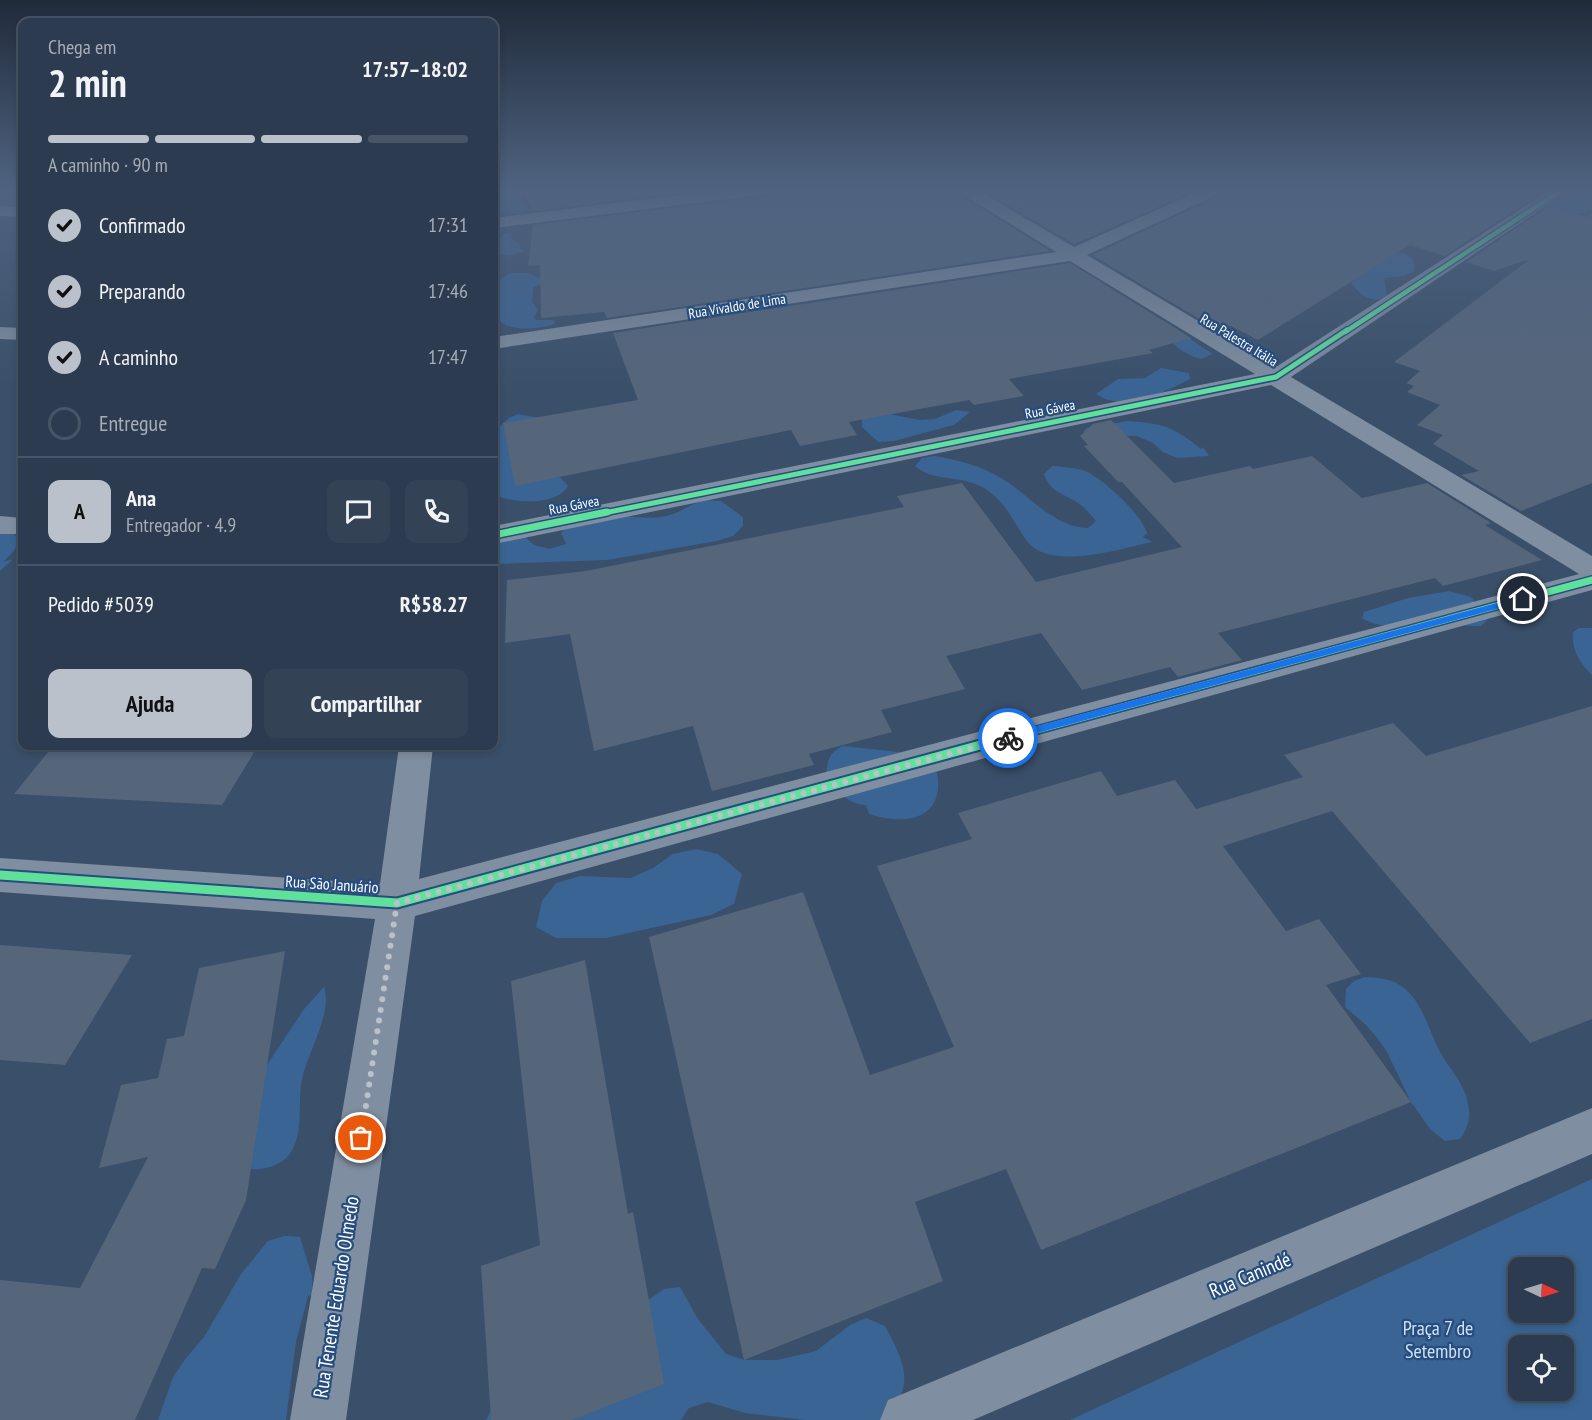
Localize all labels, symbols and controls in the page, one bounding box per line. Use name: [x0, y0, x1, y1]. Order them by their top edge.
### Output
text: Chega em: [48, 34, 116, 60]
text: 17:57–18:02: [362, 55, 468, 83]
text: 2 min: [48, 57, 127, 108]
text: A caminho · 90 m: [48, 152, 168, 178]
icon: check: [48, 209, 81, 242]
text: Confirmado: [99, 211, 185, 239]
text: 17:31: [428, 212, 468, 238]
icon: check: [48, 275, 81, 308]
text: Preparando: [99, 277, 185, 305]
text: 17:46: [428, 278, 468, 304]
street label: Rua Vivaldo de Lima: [687, 289, 787, 323]
street label: Rua Palestra Itália: [1197, 310, 1281, 370]
icon: check: [48, 341, 81, 374]
text: A caminho: [99, 343, 178, 371]
text: 17:47: [428, 344, 468, 370]
street label: Rua Gávea: [1023, 395, 1077, 423]
text: Entregue: [99, 409, 167, 437]
button: chat: [327, 480, 390, 543]
button: phone: [405, 480, 468, 543]
text: Ana: [126, 484, 156, 512]
street label: Rua Gávea: [547, 491, 601, 519]
text: A: [74, 497, 85, 525]
text: Entregador · 4.9: [126, 512, 236, 538]
pin: [1497, 573, 1548, 624]
icon: home: [1506, 582, 1539, 615]
text: Pedido #5039: [48, 590, 154, 618]
text: R$58.27: [400, 590, 468, 618]
button: Ajuda: [48, 669, 252, 738]
button: Compartilhar: [264, 669, 468, 738]
courier: [978, 708, 1038, 768]
icon: bike: [992, 722, 1025, 755]
street label: Rua São Januário: [285, 871, 379, 897]
pin: [335, 1112, 386, 1163]
icon: bag: [344, 1121, 377, 1154]
street label: Rua Tenente Eduardo Olmedo: [307, 1194, 365, 1400]
street label: Rua Canindé: [1205, 1246, 1295, 1304]
north arrow: [1508, 1257, 1574, 1323]
map controls: [1508, 1257, 1574, 1401]
park label: Praça 7 de Setembro: [1403, 1315, 1473, 1364]
button: locate: [1508, 1335, 1574, 1401]

